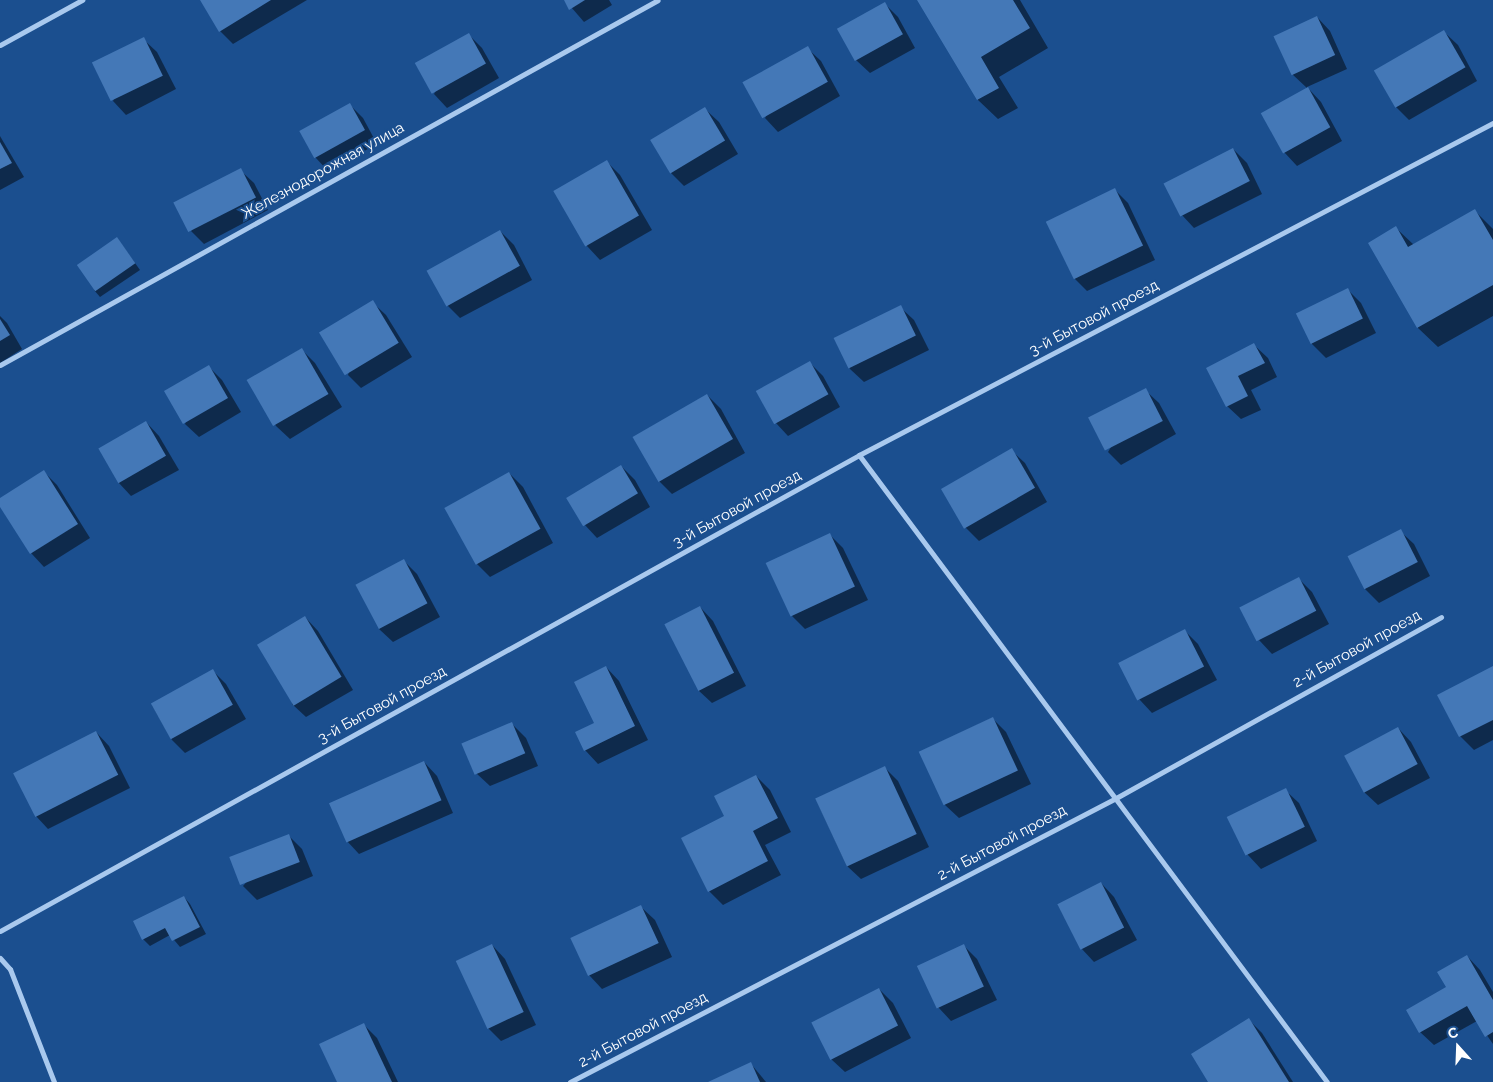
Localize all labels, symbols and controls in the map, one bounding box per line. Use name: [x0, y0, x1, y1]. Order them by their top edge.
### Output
street label: Железнодорожная улица: [238, 119, 408, 223]
street label: 3-й Бытовой проезд: [1026, 276, 1162, 360]
street label: 3-й Бытовой проезд: [670, 466, 804, 552]
street label: 2-й Бытовой проезд: [1290, 606, 1424, 692]
street label: 3-й Бытовой проезд: [315, 662, 449, 748]
street label: 2-й Бытовой проезд: [934, 801, 1070, 885]
street label: 2-й Бытовой проезд: [575, 988, 711, 1072]
north arrow: [1433, 1022, 1483, 1072]
text: С: [1446, 1024, 1460, 1042]

